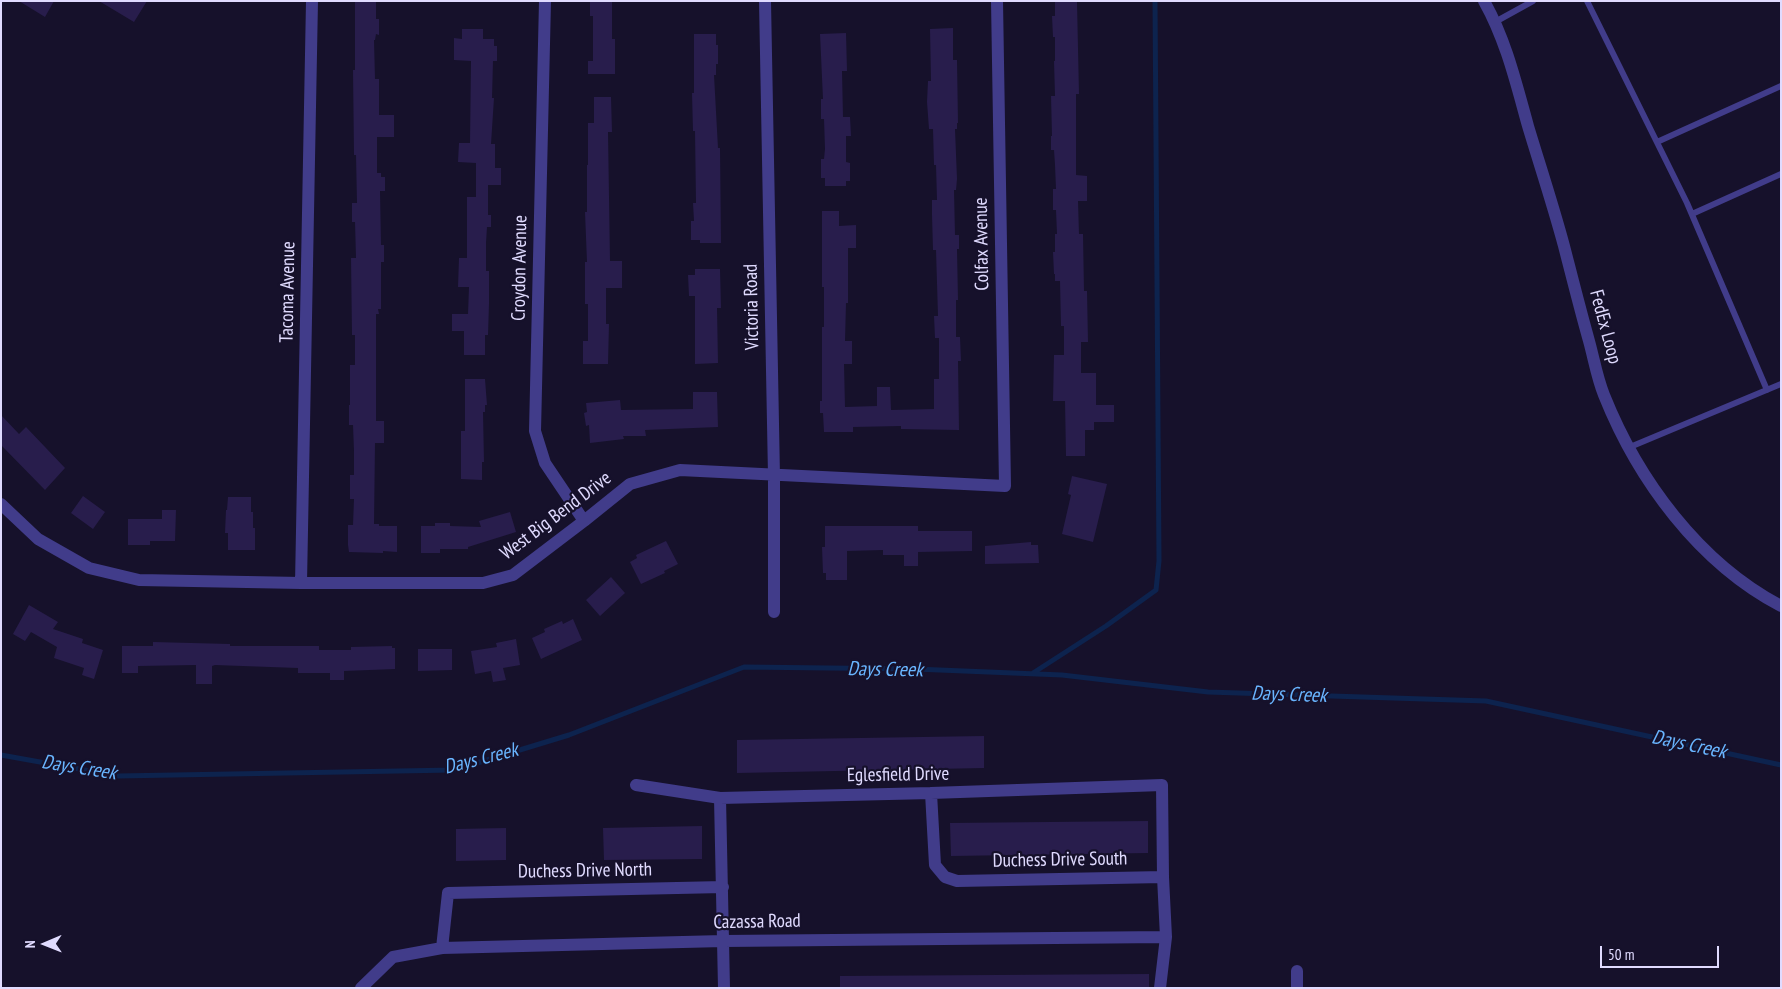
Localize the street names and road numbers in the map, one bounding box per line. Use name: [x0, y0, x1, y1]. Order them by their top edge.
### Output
street label: Colfax Avenue: [970, 197, 994, 291]
street label: Croydon Avenue: [508, 215, 532, 321]
street label: Tacoma Avenue: [276, 241, 300, 343]
street label: Victoria Road: [740, 264, 764, 350]
street label: FedEx Loop: [1584, 288, 1626, 366]
street label: West Big Bend Drive: [496, 467, 616, 565]
street label: Eglesfield Drive: [847, 763, 949, 787]
street label: Duchess Drive South: [992, 847, 1128, 873]
street label: Duchess Drive North: [518, 858, 652, 884]
street label: Cazassa Road: [713, 910, 801, 934]

